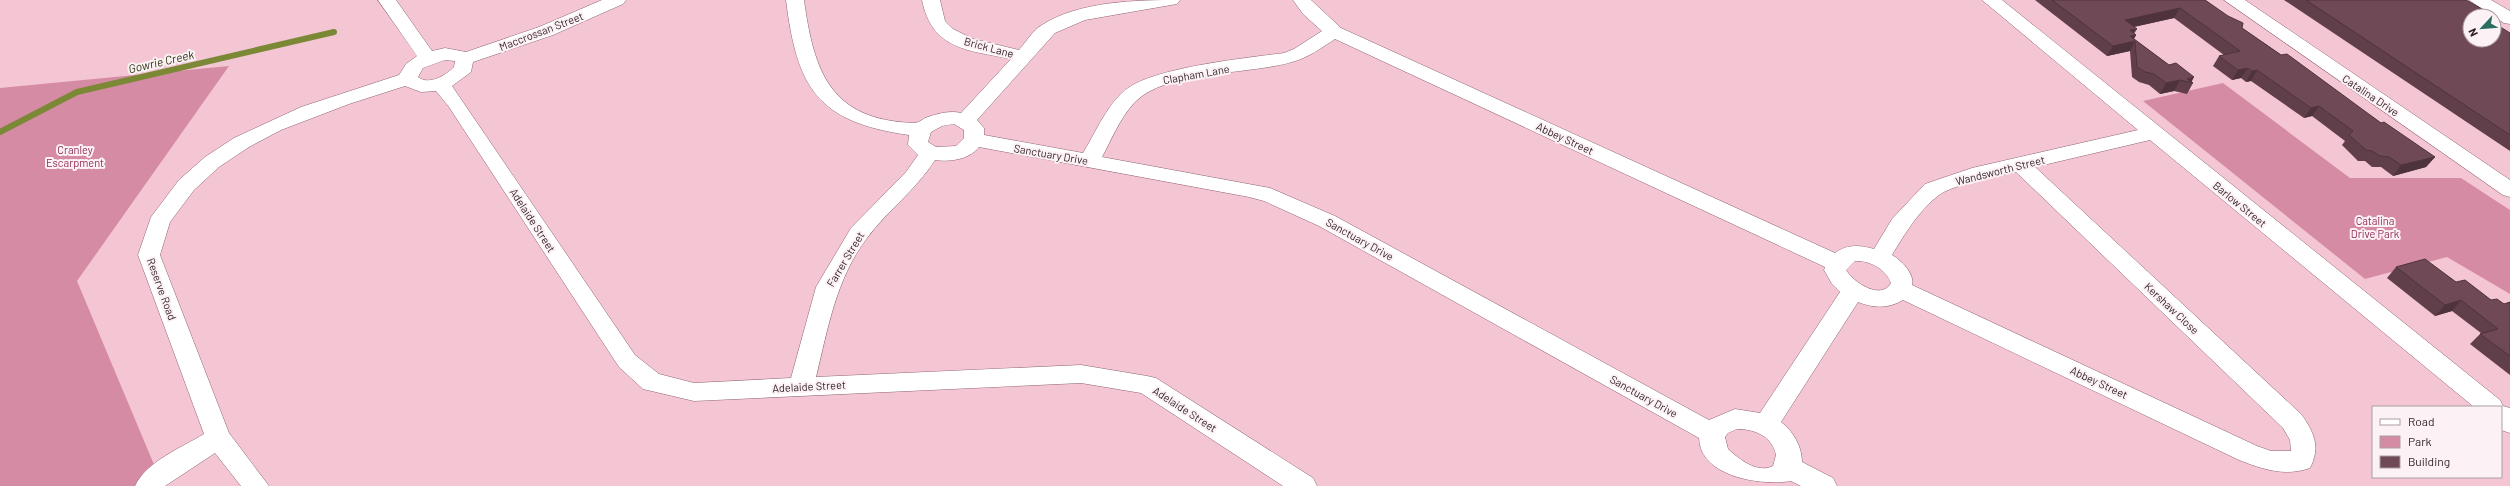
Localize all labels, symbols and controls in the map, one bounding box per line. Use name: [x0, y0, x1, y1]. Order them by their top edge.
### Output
north arrow: [2462, 8, 2502, 48]
street label: Maccrossan Street: [497, 9, 585, 53]
text: N: [2465, 26, 2480, 39]
street label: Brick Lane: [963, 34, 1015, 60]
water label: Gowrie Creek: [127, 47, 195, 75]
street label: Clapham Lane: [1162, 62, 1230, 86]
street label: Catalina Drive: [2340, 71, 2402, 119]
street label: Abbey Street: [1534, 119, 1596, 157]
street label: Sanctuary Drive: [1013, 141, 1089, 167]
park label: Cranley Escarpment: [46, 143, 104, 169]
street label: Wandsworth Street: [1954, 153, 2046, 187]
street label: Barlow Street: [2211, 179, 2269, 229]
street label: Adelaide Street: [508, 186, 558, 254]
park label: Catalina Drive Park: [2351, 214, 2400, 240]
street label: Sanctuary Drive: [1324, 215, 1396, 263]
street label: Farrer Street: [824, 229, 866, 289]
street label: Reserve Road: [145, 256, 179, 322]
street label: Kershaw Close: [2142, 279, 2202, 337]
street label: Abbey Street: [2068, 363, 2130, 401]
street label: Sanctuary Drive: [1608, 372, 1680, 420]
street label: Adelaide Street: [772, 378, 846, 394]
street label: Adelaide Street: [1151, 384, 1219, 434]
legend: [2372, 406, 2502, 478]
text: Road: [2408, 414, 2435, 428]
text: Park: [2408, 434, 2432, 448]
text: Building: [2408, 454, 2450, 468]

